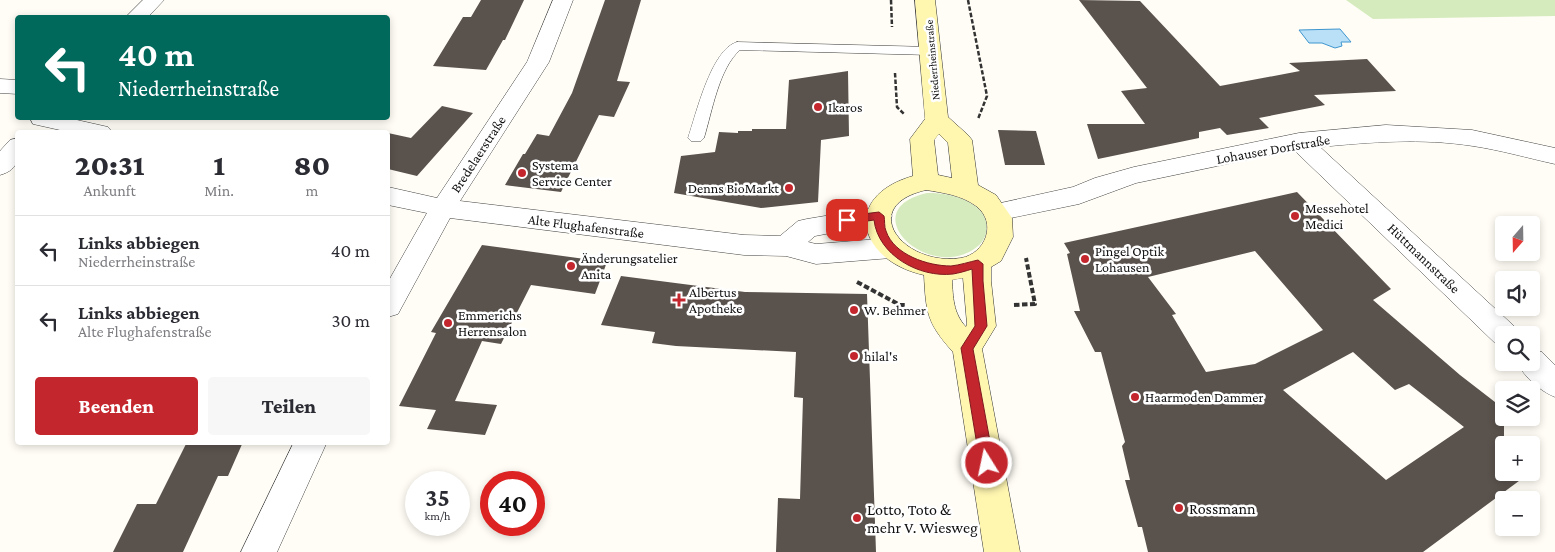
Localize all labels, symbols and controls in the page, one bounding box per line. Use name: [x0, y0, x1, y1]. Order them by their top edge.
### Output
street label: Niederrheinstraße: [922, 19, 941, 101]
icon: left: [35, 35, 100, 100]
text: 40 m: [118, 35, 195, 74]
text: Niederrheinstraße: [118, 76, 279, 101]
place label: Ikaros: [828, 99, 862, 115]
marker: Ikaros: [812, 101, 824, 113]
street label: Bredelaerstraße: [447, 113, 509, 195]
street label: Lohauser Dorfstraße: [1215, 131, 1331, 167]
text: 20:31: [75, 148, 145, 181]
text: 1: [213, 148, 225, 181]
text: 80: [294, 148, 330, 181]
place label: Systema Service Center: [532, 157, 612, 189]
marker: Systema Service Center: [516, 167, 528, 179]
place label: Denns BioMarkt: [688, 180, 779, 196]
text: Ankunft: [83, 182, 136, 199]
text: Min.: [204, 182, 234, 199]
text: m: [306, 182, 318, 199]
marker: Denns BioMarkt: [783, 182, 795, 194]
pin: [826, 199, 868, 241]
place label: Messehotel Medici: [1305, 200, 1369, 232]
icon: arrive: [833, 206, 861, 234]
marker: Messehotel Medici: [1289, 210, 1301, 222]
street label: Alte Flughafenstraße: [527, 211, 645, 241]
north arrow: [1495, 216, 1540, 261]
map controls: [1495, 216, 1540, 536]
street label: Hüttmannstraße: [1385, 220, 1463, 296]
text: Links abbiegen: [78, 232, 200, 253]
icon: left: [35, 237, 63, 265]
text: 40 m: [331, 240, 370, 261]
place label: Pingel Optik Lohausen: [1095, 243, 1164, 275]
place label: Änderungsatelier Anita: [581, 250, 678, 282]
text: Niederrheinstraße: [78, 253, 195, 270]
marker: Pingel Optik Lohausen: [1079, 253, 1091, 265]
marker: Änderungsatelier Anita: [565, 260, 577, 272]
button: sound: [1495, 271, 1540, 316]
place label: Albertus Apotheke: [689, 284, 742, 316]
marker: Albertus Apotheke: [673, 294, 685, 306]
text: Links abbiegen: [78, 302, 200, 323]
place label: W. Behmer: [864, 302, 926, 318]
marker: W. Behmer: [848, 304, 860, 316]
icon: left: [35, 307, 63, 335]
place label: Emmerichs Herrensalon: [458, 307, 527, 339]
text: 30 m: [331, 310, 370, 331]
marker: Emmerichs Herrensalon: [442, 317, 454, 329]
text: Alte Flughafenstraße: [78, 323, 211, 340]
button: search: [1495, 326, 1540, 371]
place label: hilal's: [864, 348, 898, 364]
marker: hilal's: [848, 350, 860, 362]
button: Beenden: [35, 377, 198, 435]
button: Teilen: [208, 377, 370, 435]
button: layers: [1495, 381, 1540, 426]
place label: Haarmoden Dammer: [1145, 389, 1263, 405]
marker: Haarmoden Dammer: [1129, 391, 1141, 403]
position arrow: [960, 436, 1012, 488]
button: +: [1495, 436, 1540, 481]
speed limit sign: 40: [480, 471, 545, 536]
text: 35: [425, 484, 450, 511]
button: −: [1495, 491, 1540, 536]
place label: Rossmann: [1189, 500, 1256, 517]
place label: Lotto, Toto & mehr V. Wiesweg: [867, 501, 978, 537]
marker: Rossmann: [1173, 502, 1185, 514]
text: km/h: [425, 509, 450, 523]
marker: Lotto, Toto & mehr V. Wiesweg: [851, 512, 863, 524]

